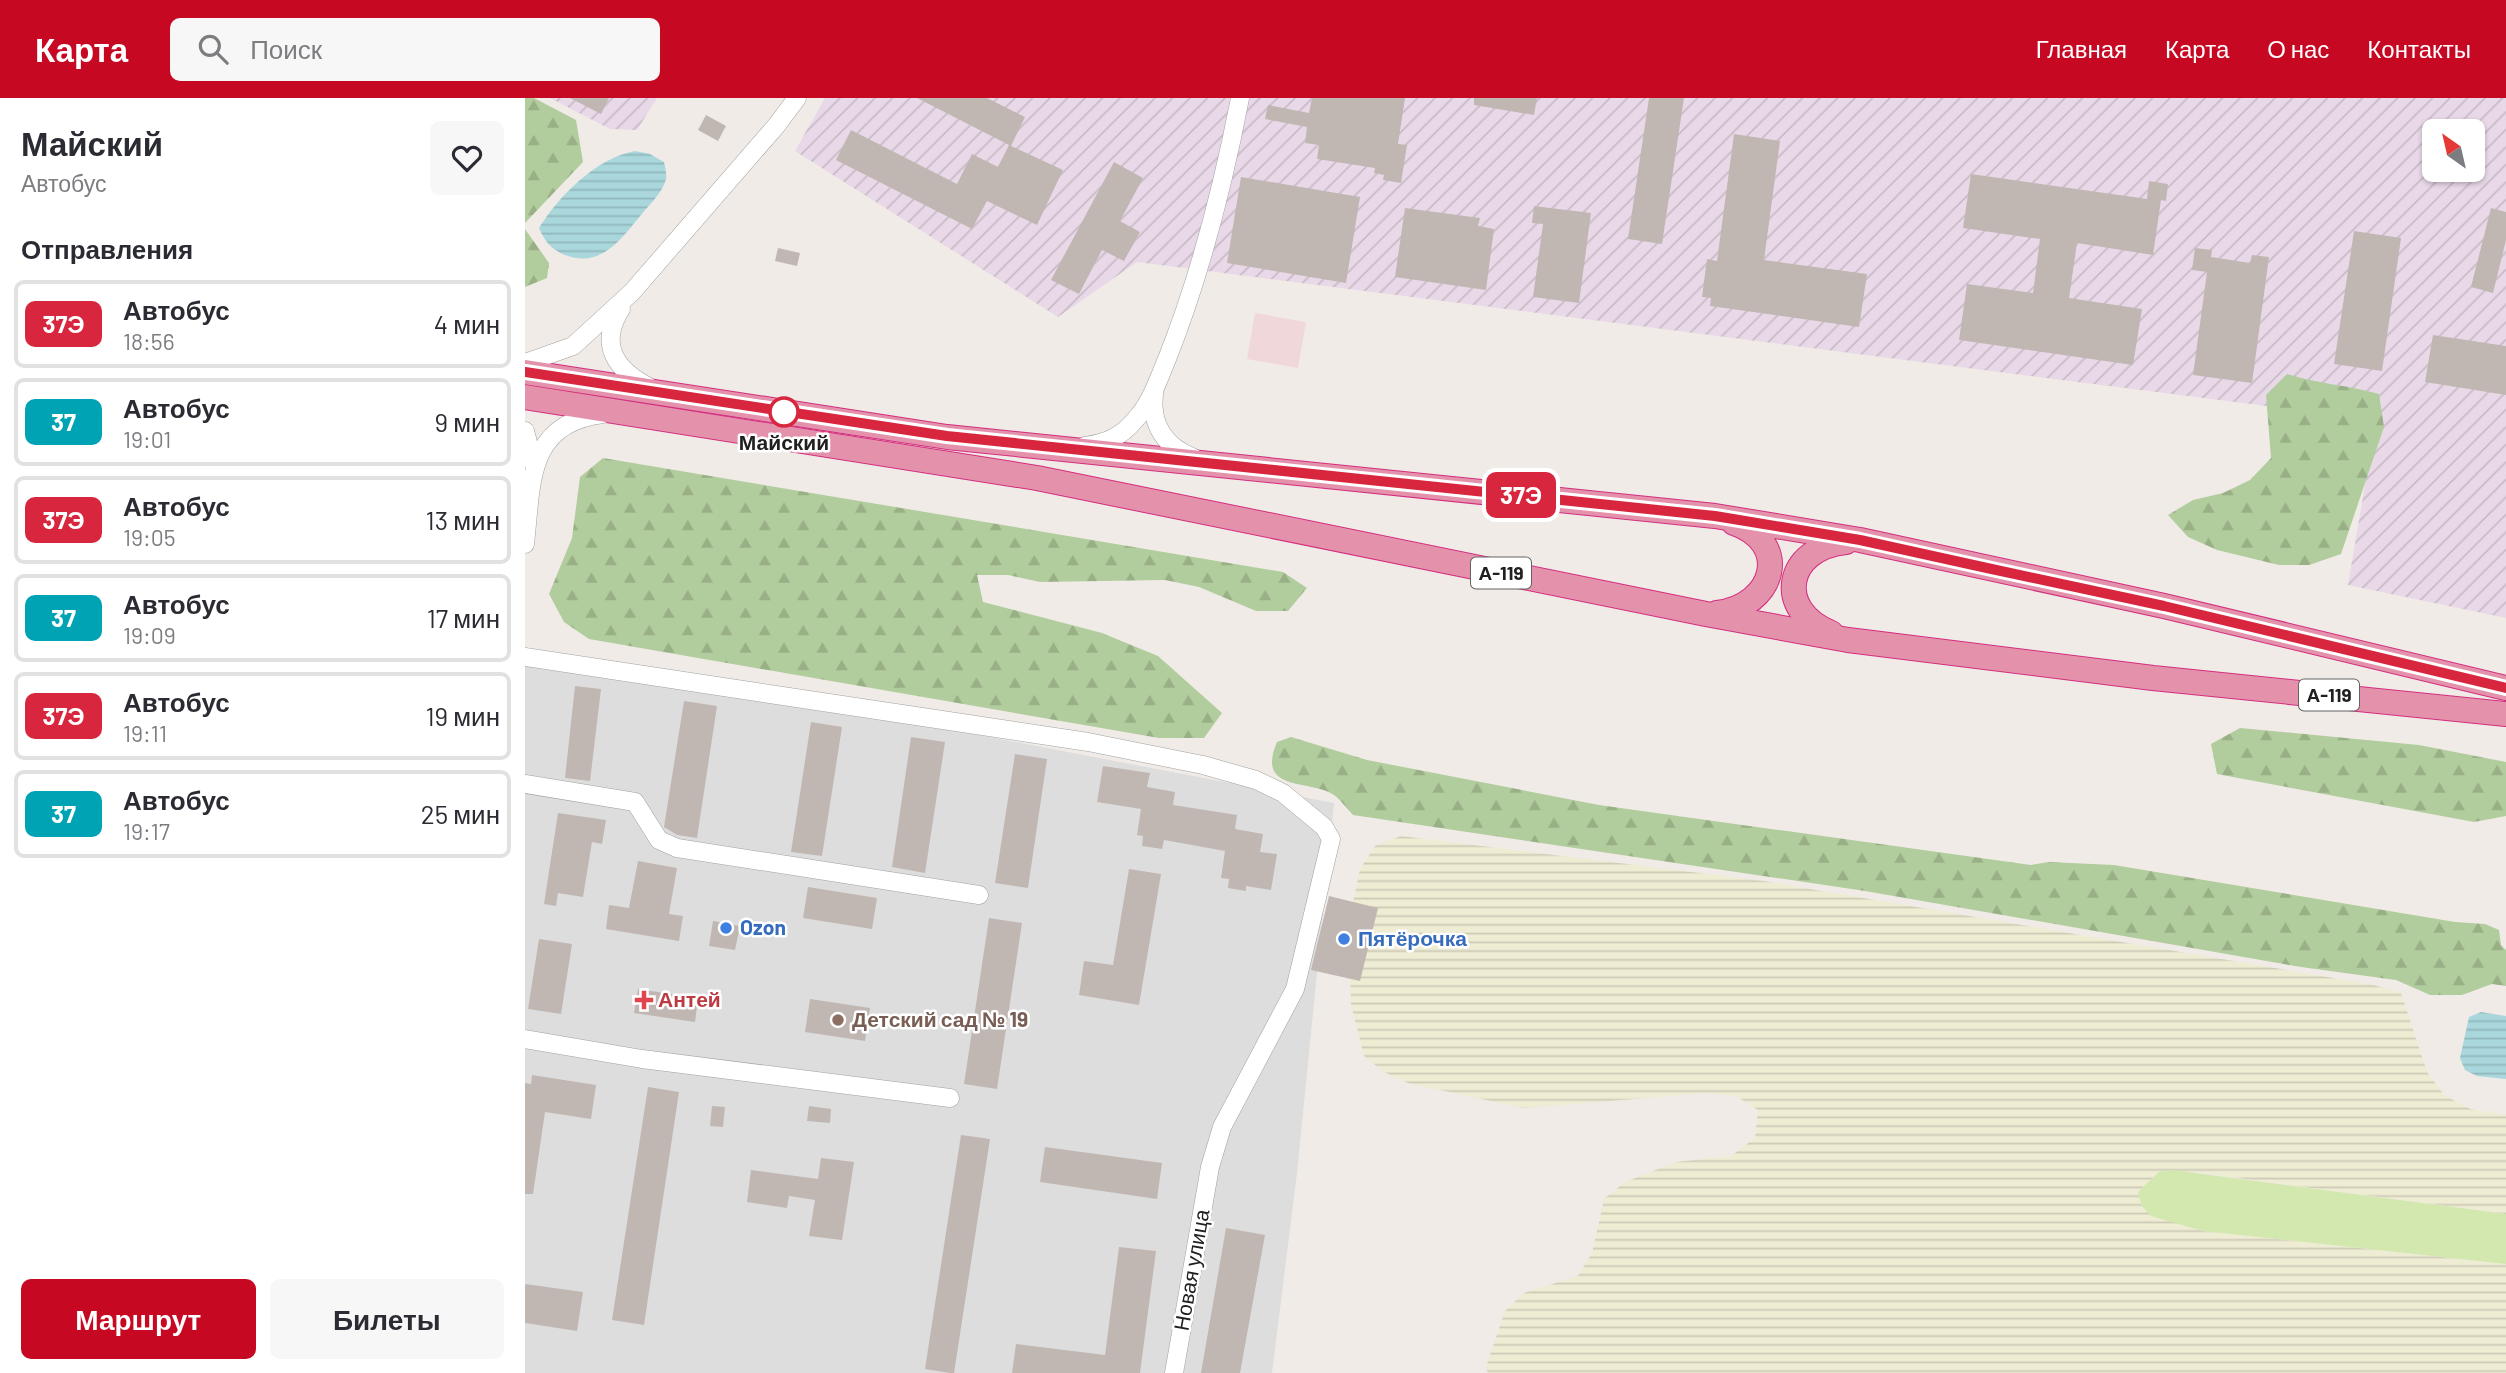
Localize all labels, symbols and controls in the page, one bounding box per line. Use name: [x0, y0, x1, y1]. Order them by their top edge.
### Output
search box: [170, 18, 660, 81]
text: Карта: [35, 29, 128, 69]
icon: search: [194, 30, 232, 68]
text: Поиск: [250, 33, 322, 64]
text: Главная: [2036, 34, 2127, 63]
text: Карта: [2165, 34, 2229, 63]
text: О нас: [2267, 34, 2329, 63]
text: Контакты: [2367, 34, 2471, 63]
north arrow: [2422, 119, 2485, 182]
map controls: [2422, 119, 2485, 182]
button: heart: [430, 121, 504, 195]
text: Майский: [21, 123, 163, 163]
text: Автобус: [21, 169, 107, 197]
text: Отправления: [21, 233, 193, 264]
text: Автобус: [123, 294, 230, 325]
text: 4 мин: [434, 308, 500, 339]
text: 37Э: [43, 309, 84, 338]
text: 18:56: [123, 327, 175, 355]
text: Автобус: [123, 392, 230, 423]
marker: Майский: [769, 397, 799, 427]
text: 9 мин: [434, 406, 500, 437]
text: 37: [51, 407, 76, 436]
text: 19:01: [123, 425, 171, 453]
place label: Майский: [739, 429, 829, 454]
line badge: 37Э: [1481, 472, 1561, 518]
text: 37Э: [1500, 480, 1542, 509]
text: Автобус: [123, 490, 230, 521]
text: 13 мин: [426, 504, 500, 535]
text: 37Э: [43, 505, 84, 534]
text: 19:05: [123, 523, 176, 551]
road number: А-119: [1471, 558, 1531, 588]
text: Автобус: [123, 588, 230, 619]
text: 17 мин: [427, 602, 500, 633]
text: 37: [51, 603, 76, 632]
text: 19:09: [123, 621, 176, 649]
road number: А-119: [2299, 680, 2359, 710]
text: Автобус: [123, 686, 230, 717]
text: 19 мин: [425, 700, 500, 731]
text: 37Э: [43, 701, 84, 730]
text: 19:11: [123, 719, 167, 747]
text: Автобус: [123, 784, 230, 815]
text: 25 мин: [421, 798, 500, 829]
text: 37: [51, 799, 76, 828]
text: 19:17: [123, 817, 170, 845]
place label: Ozon: [740, 914, 786, 939]
marker: Ozon: [718, 920, 734, 936]
place label: Пятёрочка: [1358, 925, 1467, 950]
marker: Пятёрочка: [1336, 931, 1352, 947]
place label: Антей: [658, 986, 721, 1011]
marker: Антей: [636, 992, 652, 1008]
place label: Детский сад № 19: [852, 1006, 1028, 1031]
marker: Детский сад № 19: [830, 1012, 846, 1028]
street label: Новая улица: [1168, 1207, 1214, 1332]
button: Маршрут: [21, 1279, 256, 1359]
button: Билеты: [270, 1279, 504, 1359]

